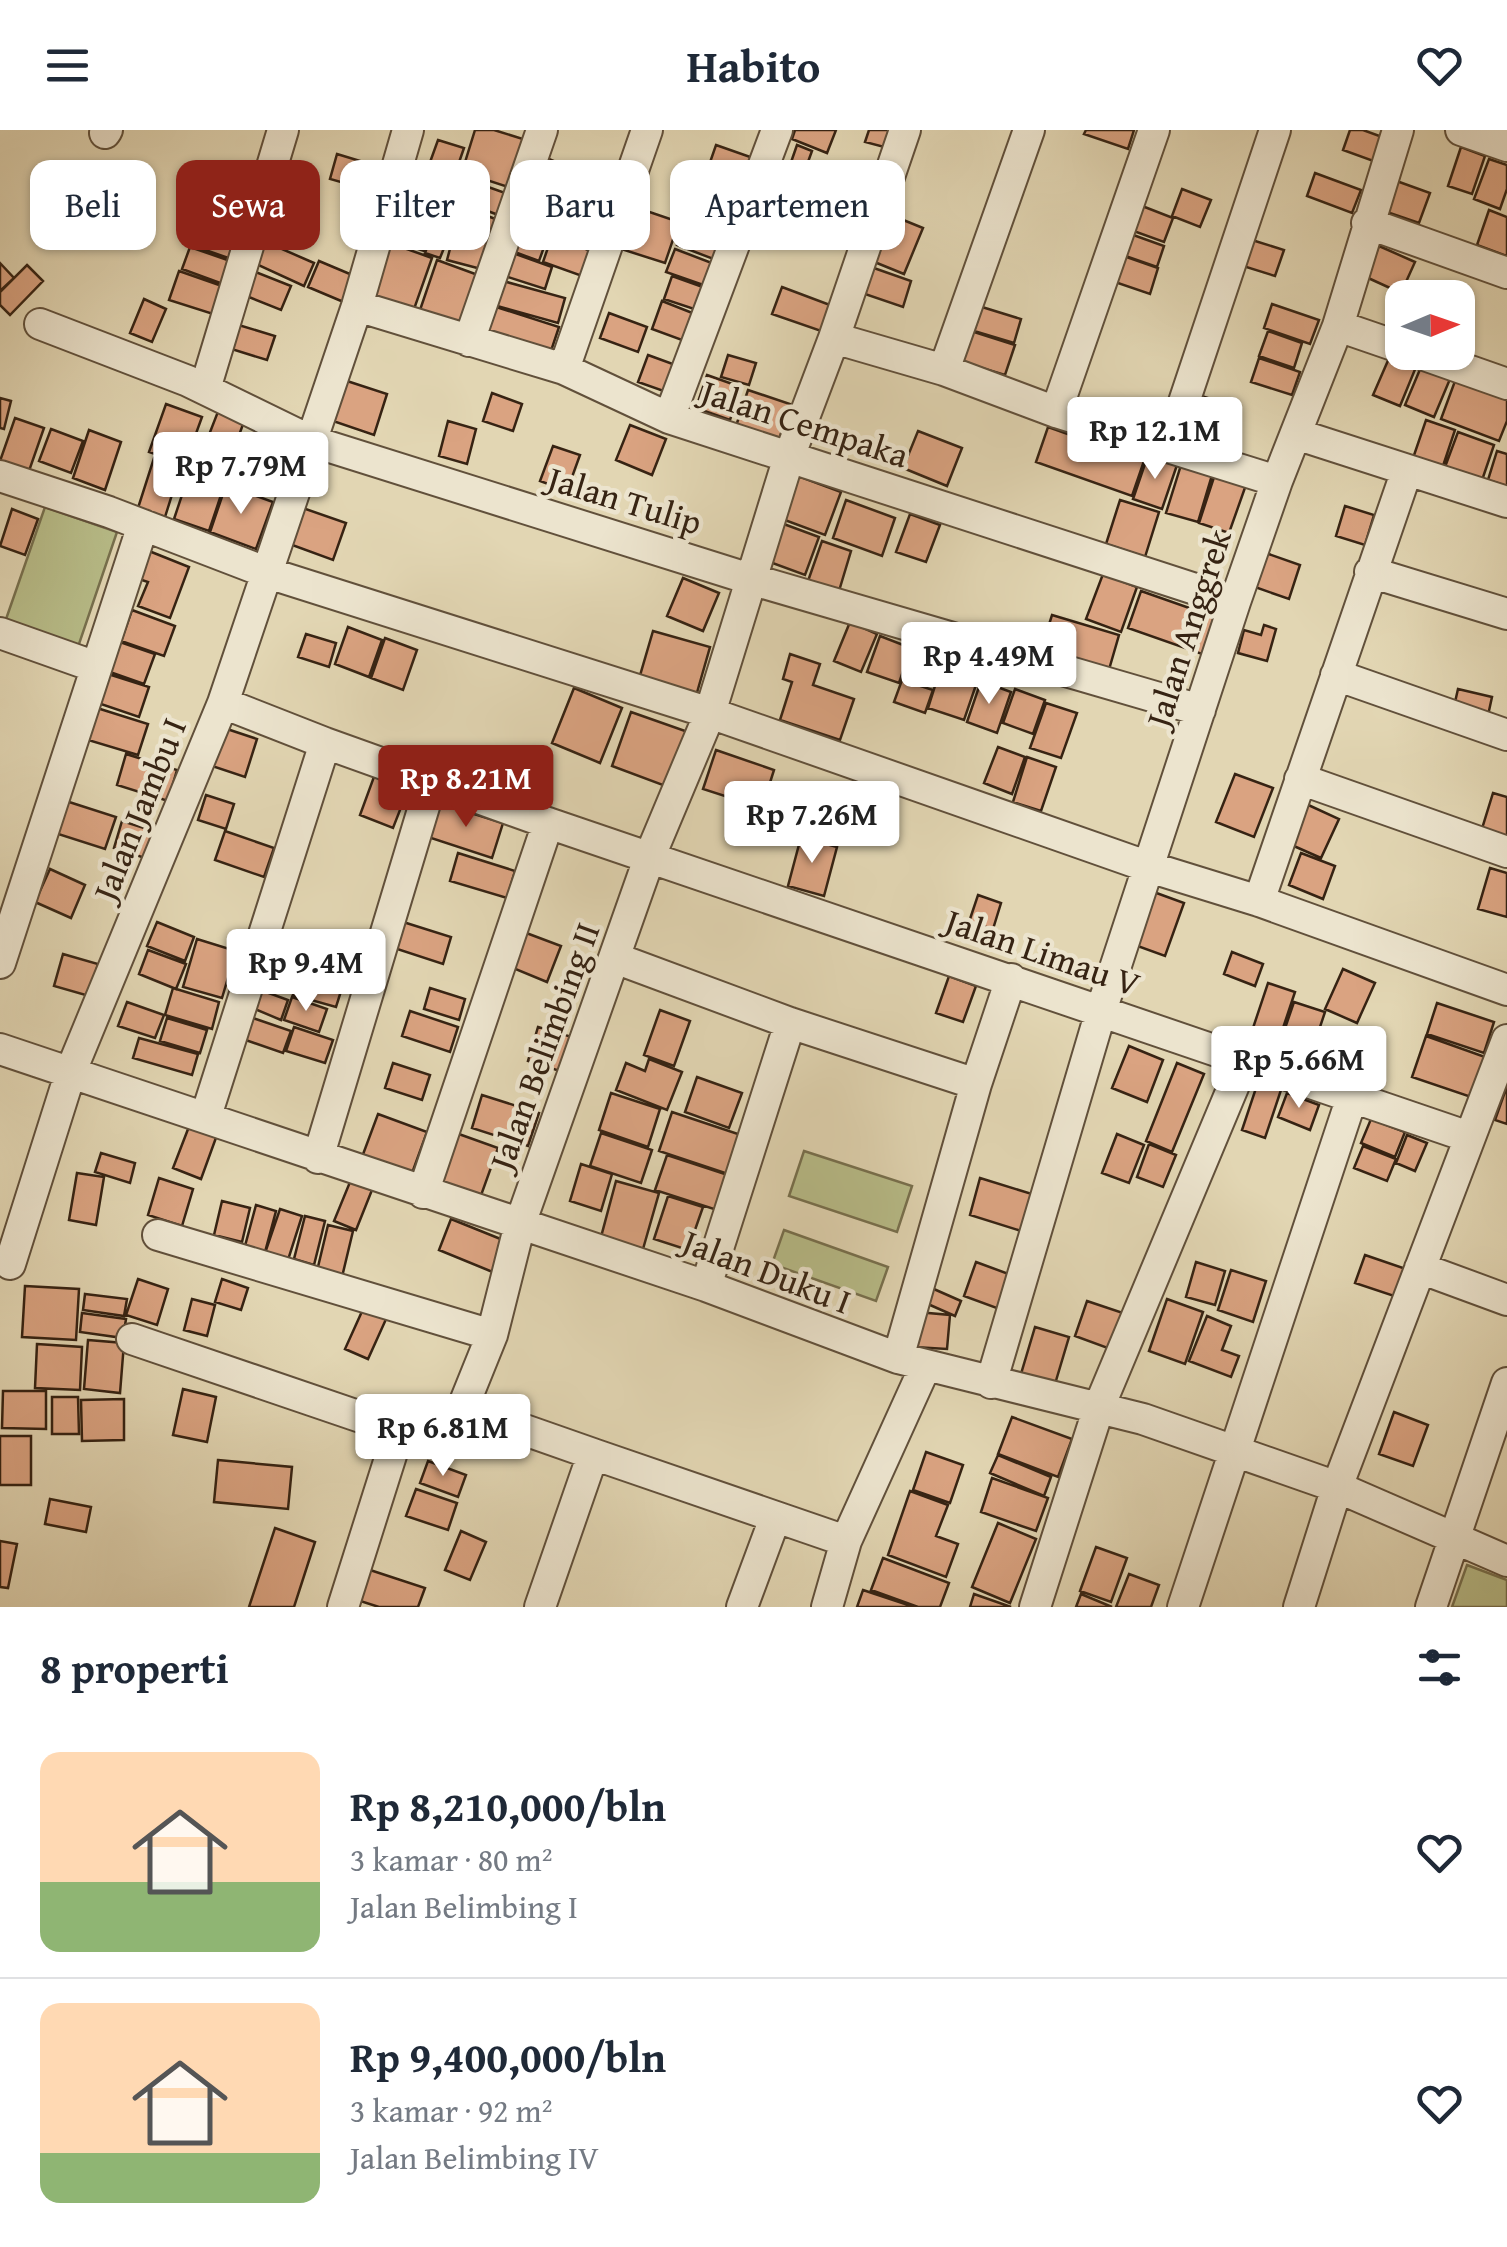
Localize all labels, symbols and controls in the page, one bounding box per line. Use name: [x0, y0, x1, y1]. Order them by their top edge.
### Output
text: Habito: [687, 33, 820, 98]
icon: menu: [40, 38, 95, 93]
icon: heart: [1412, 38, 1467, 93]
chip: Beli: [30, 160, 156, 250]
chip: Sewa: [176, 160, 320, 250]
chip: Filter: [340, 160, 490, 250]
chip: Baru: [510, 160, 650, 250]
chip: Apartemen: [670, 160, 905, 250]
north arrow: [1385, 280, 1475, 370]
map controls: [1385, 280, 1475, 370]
street label: Jalan Cempaka: [691, 364, 916, 481]
pin: Rp 12.1M: [1052, 397, 1258, 482]
text: Rp 12.1M: [1089, 406, 1221, 453]
pin: Rp 7.79M: [138, 432, 344, 517]
text: Rp 7.79M: [175, 441, 307, 488]
street label: Jalan Tulip: [538, 451, 708, 548]
street label: Jalan Anggrek: [1131, 522, 1244, 737]
pin: Rp 4.49M: [886, 622, 1092, 707]
text: Rp 4.49M: [923, 631, 1055, 678]
street label: Jalan Jambu I: [78, 710, 199, 912]
pin: Rp 8.21M: [363, 745, 569, 830]
text: Rp 8.21M: [400, 754, 532, 801]
pin: Rp 7.26M: [709, 781, 915, 866]
text: Rp 7.26M: [746, 790, 878, 837]
street label: Jalan Limau V: [935, 894, 1147, 1009]
street label: Jalan Belimbing II: [474, 915, 612, 1181]
pin: Rp 9.4M: [214, 929, 398, 1014]
text: Rp 9.4M: [249, 938, 363, 985]
pin: Rp 5.66M: [1196, 1026, 1402, 1111]
text: Rp 5.66M: [1233, 1035, 1365, 1082]
street label: Jalan Duku I: [672, 1214, 859, 1326]
pin: Rp 6.81M: [340, 1394, 546, 1479]
text: Rp 6.81M: [377, 1403, 509, 1450]
text: 8 properti: [40, 1637, 229, 1698]
icon: filters: [1412, 1640, 1467, 1695]
text: Rp 8,210,000/bln: [350, 1775, 666, 1836]
icon: home: [120, 1792, 240, 1912]
icon: heart: [1412, 1825, 1467, 1880]
text: 3 kamar · 80 m²: [350, 1836, 552, 1883]
text: Jalan Belimbing I: [350, 1883, 578, 1930]
text: Rp 9,400,000/bln: [350, 2026, 666, 2087]
icon: home: [120, 2043, 240, 2163]
icon: heart: [1412, 2076, 1467, 2131]
text: 3 kamar · 92 m²: [350, 2087, 552, 2134]
text: Jalan Belimbing IV: [350, 2134, 599, 2181]

